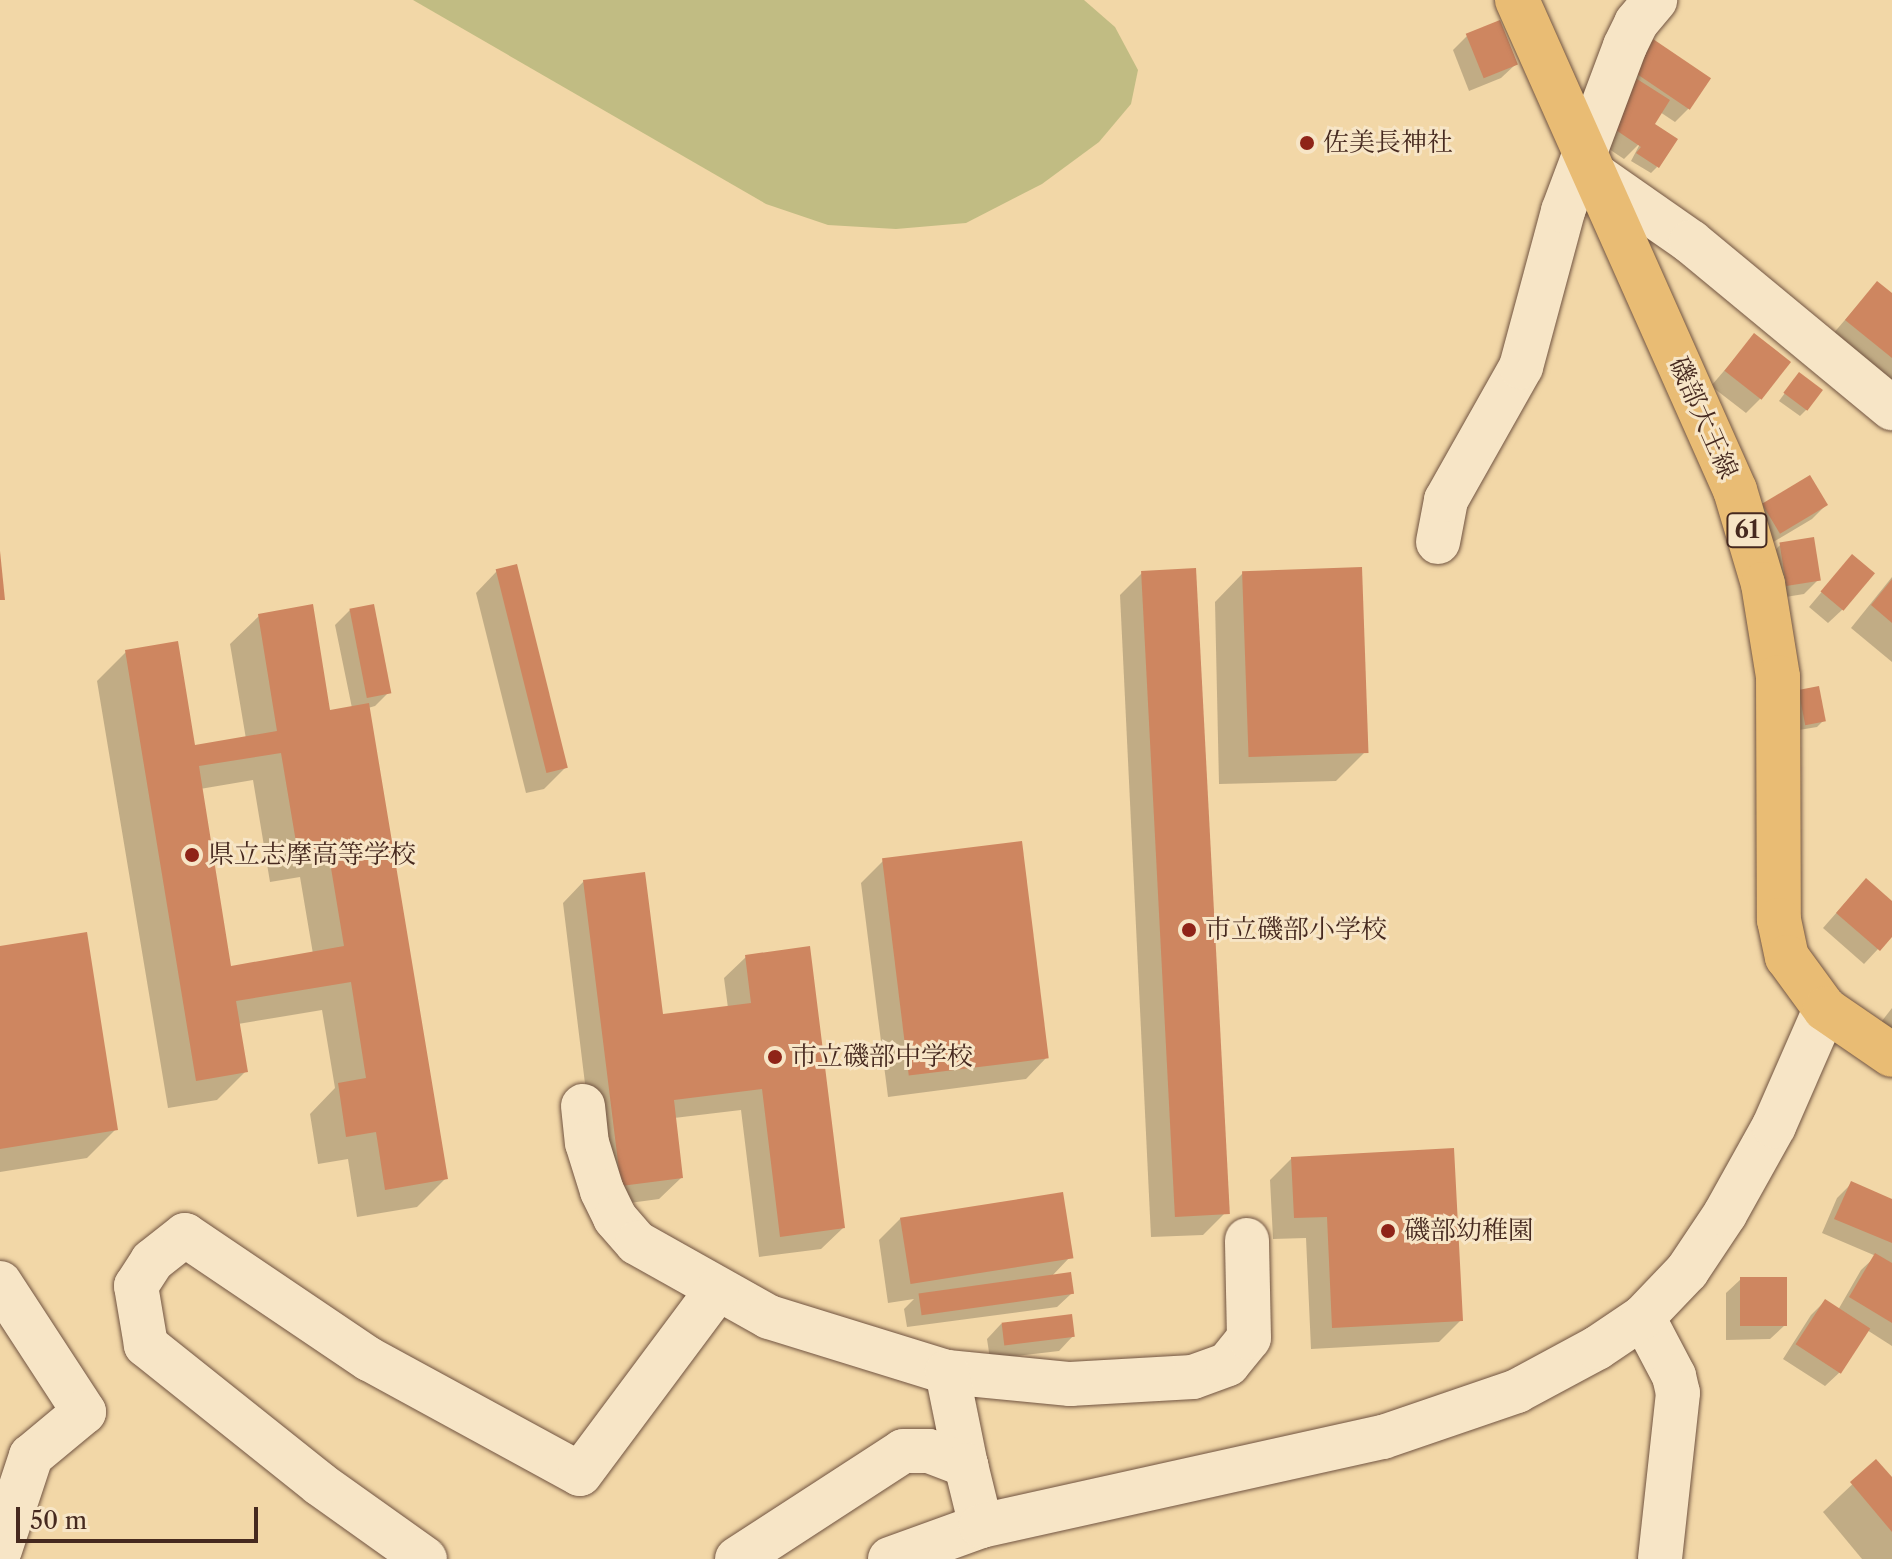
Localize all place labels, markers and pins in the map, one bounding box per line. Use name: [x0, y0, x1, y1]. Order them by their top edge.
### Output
place label: 佐美長神社: [1323, 127, 1453, 159]
marker: 佐美長神社: [1298, 134, 1316, 152]
place label: 県立志摩高等学校: [208, 839, 416, 871]
marker: 県立志摩高等学校: [183, 846, 201, 864]
place label: 市立磯部小学校: [1205, 914, 1387, 946]
marker: 市立磯部小学校: [1180, 921, 1198, 939]
place label: 市立磯部中学校: [791, 1041, 973, 1073]
marker: 市立磯部中学校: [766, 1048, 784, 1066]
place label: 磯部幼稚園: [1404, 1215, 1534, 1247]
marker: 磯部幼稚園: [1379, 1222, 1397, 1240]

